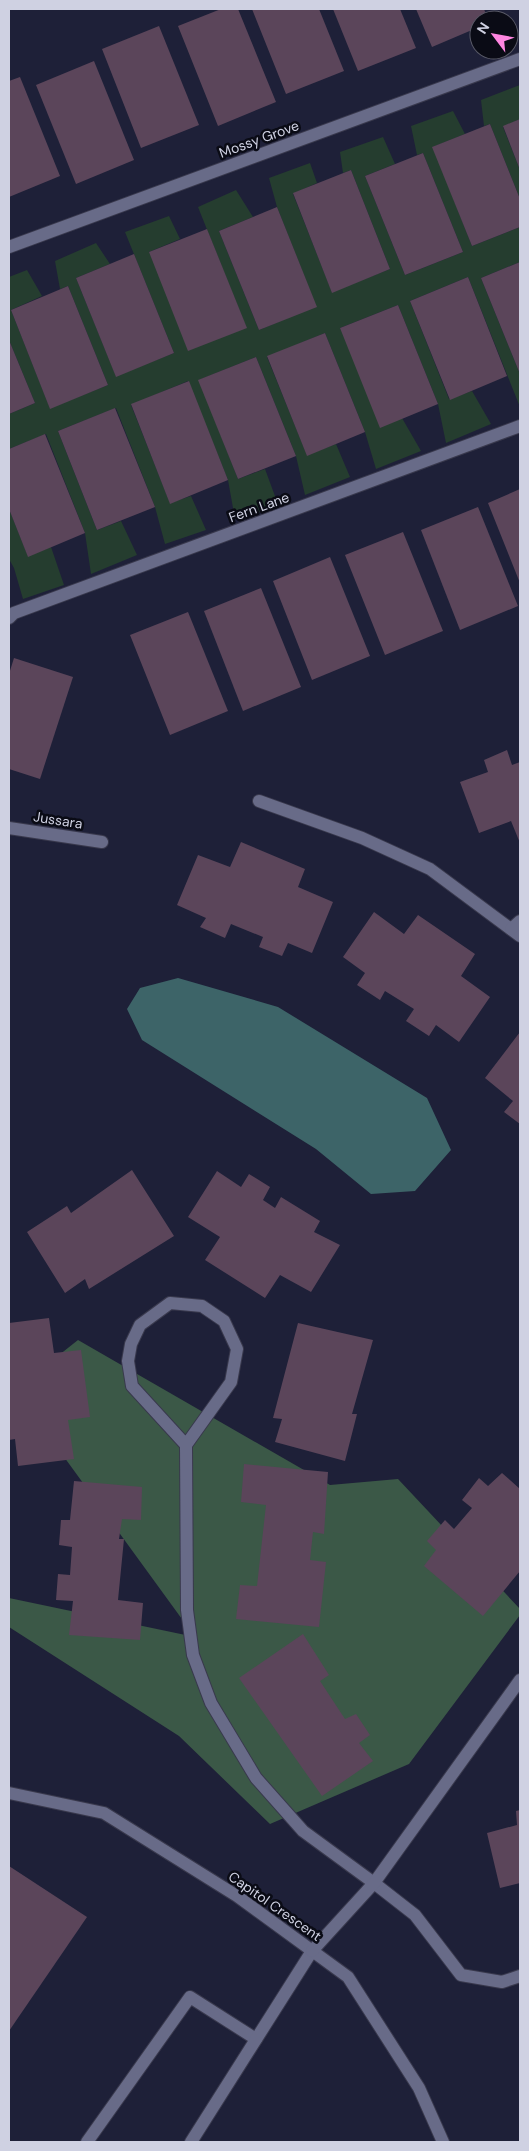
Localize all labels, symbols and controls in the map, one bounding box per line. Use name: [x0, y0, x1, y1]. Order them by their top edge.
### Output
north arrow: [469, 10, 519, 60]
text: N: [473, 19, 493, 37]
street label: Mossy Grove: [217, 116, 301, 162]
street label: Fern Lane: [226, 488, 292, 526]
street label: Jussara: [32, 807, 84, 833]
street label: Capitol Crescent: [225, 1867, 325, 1945]

